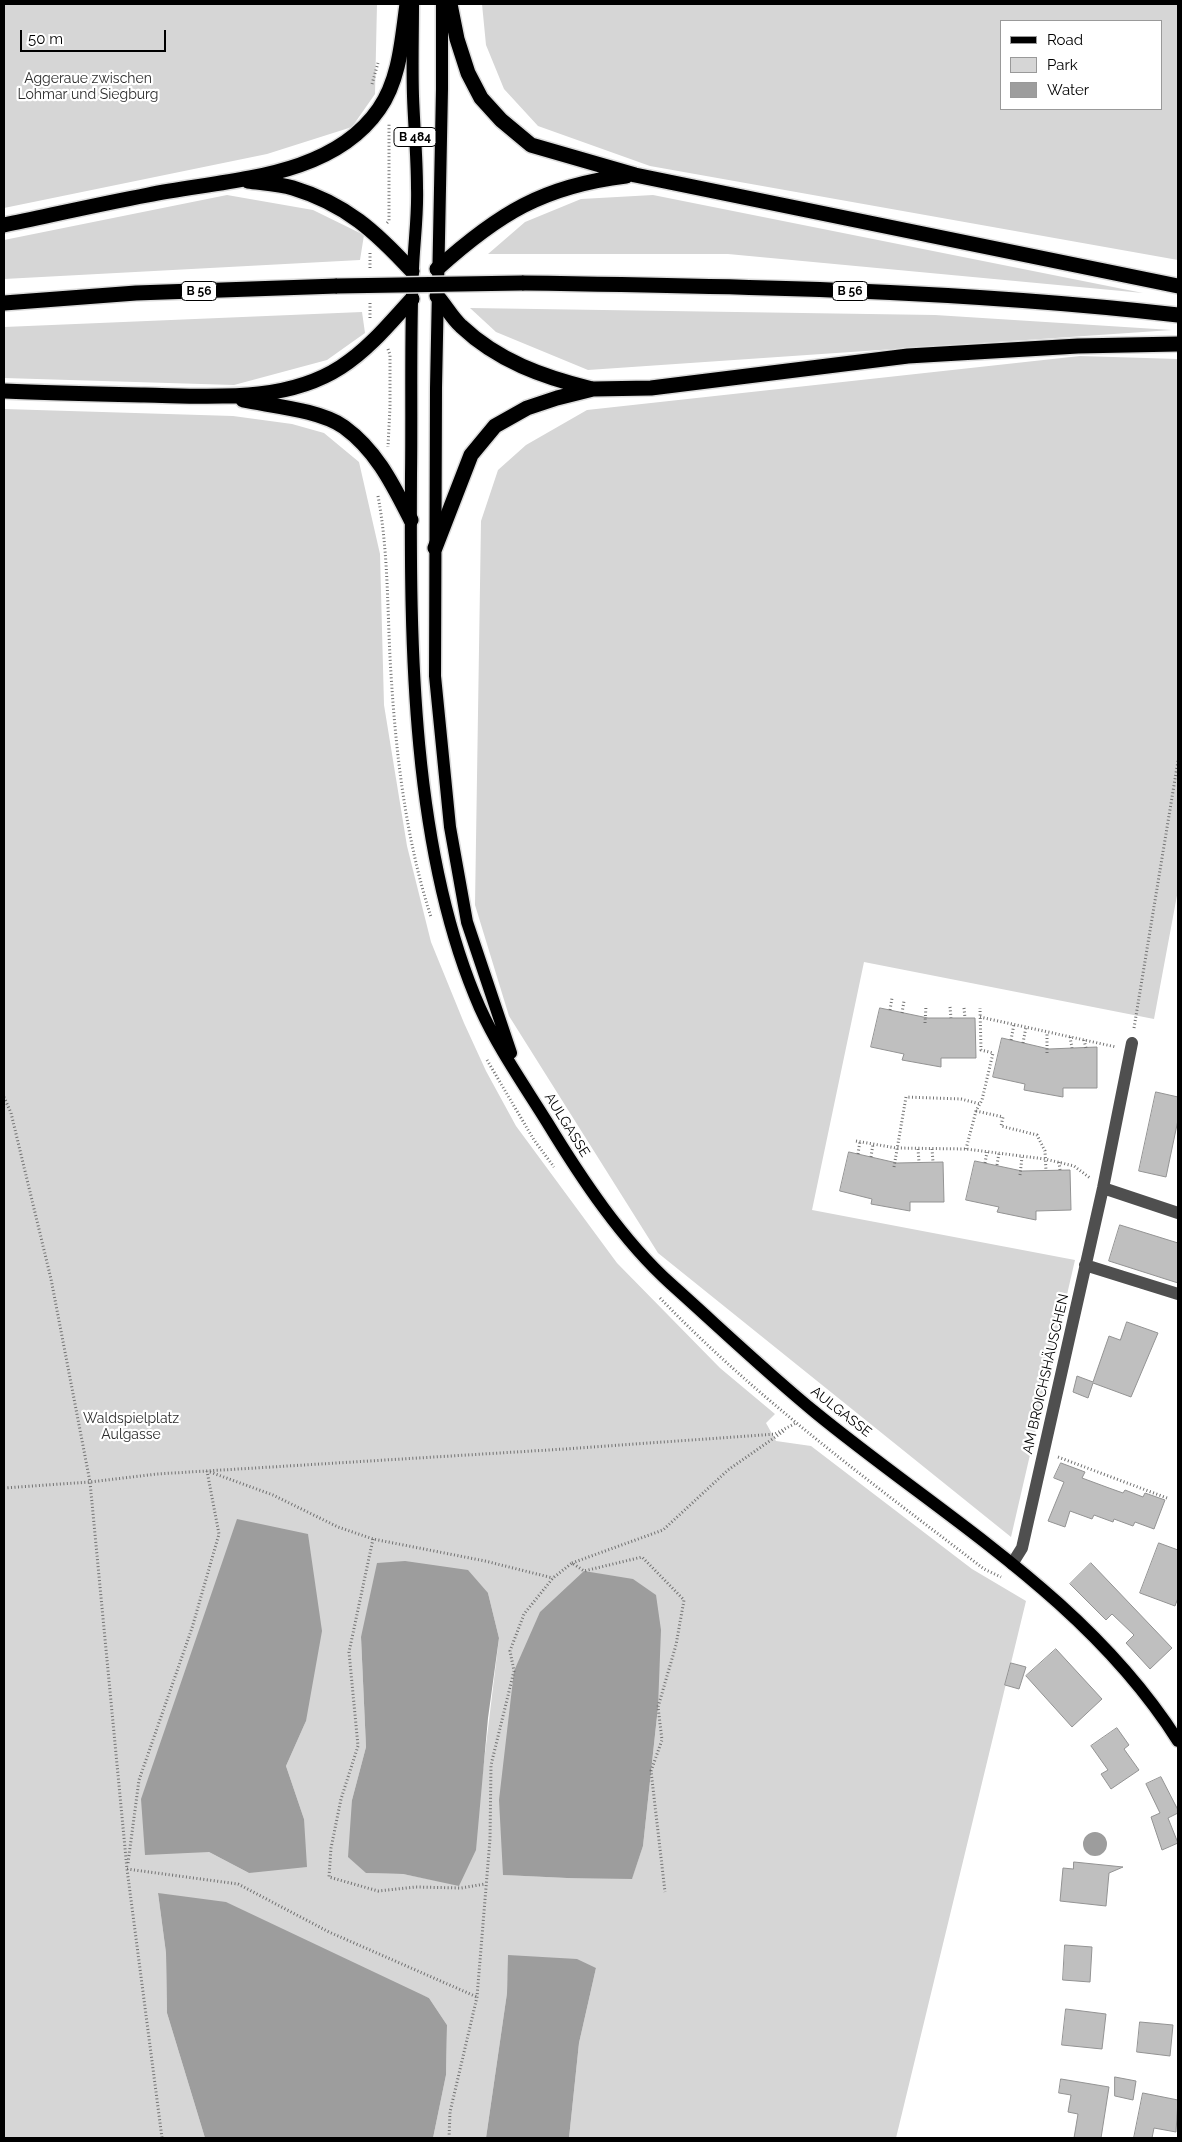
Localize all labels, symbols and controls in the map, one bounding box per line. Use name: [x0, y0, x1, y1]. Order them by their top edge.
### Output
scale bar: [22, 20, 169, 52]
legend: [1000, 20, 1162, 110]
text: 50 m: [28, 30, 63, 48]
text: Road: [1047, 31, 1083, 49]
text: Park: [1047, 56, 1078, 74]
park label: Aggeraue zwischen Lohmar und Siegburg: [18, 71, 158, 104]
text: Water: [1047, 81, 1089, 99]
road number: B 484: [394, 128, 436, 146]
road number: B 56: [182, 282, 216, 300]
road number: B 56: [832, 282, 868, 300]
street label: AULGASSE: [541, 1090, 593, 1160]
street label: AM BROICHSHÄUSCHEN: [1019, 1292, 1073, 1456]
street label: AULGASSE: [807, 1383, 875, 1441]
park label: Waldspielplatz Aulgasse: [83, 1411, 179, 1444]

